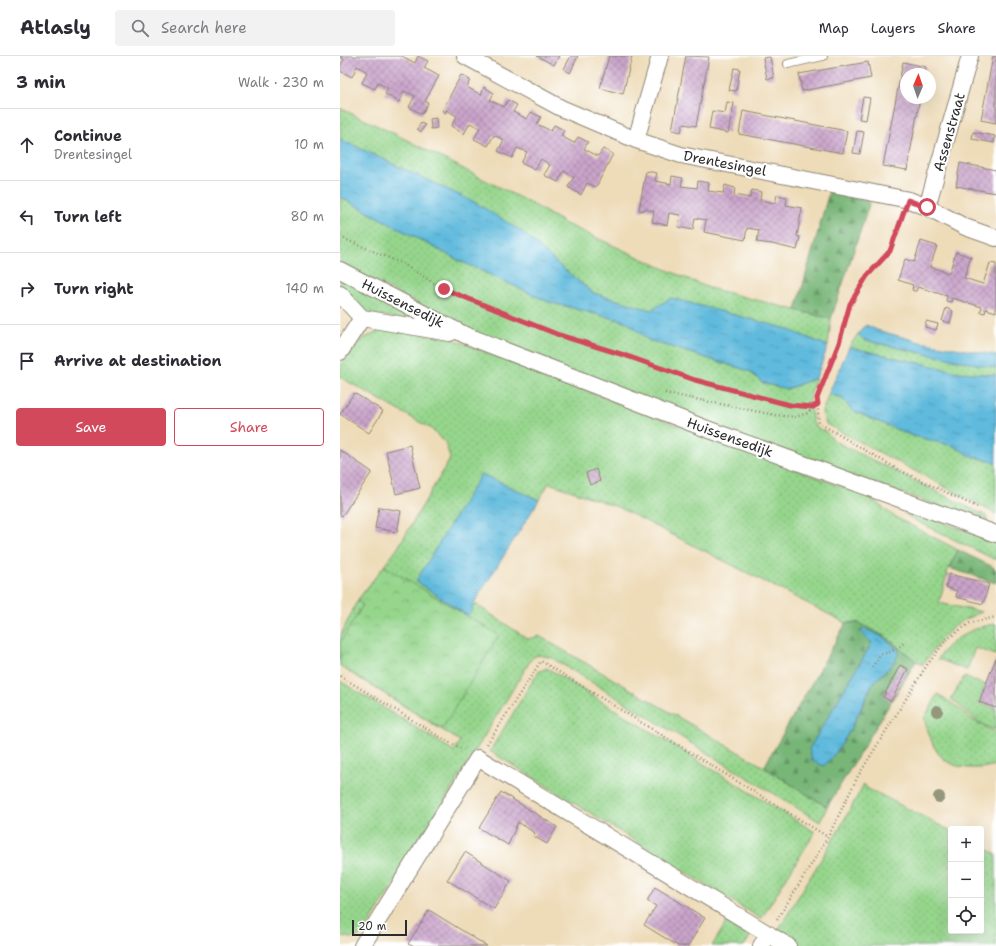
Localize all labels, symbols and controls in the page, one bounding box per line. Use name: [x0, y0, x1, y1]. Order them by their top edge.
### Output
search box: [115, 10, 395, 46]
text: Atlasly: [20, 15, 91, 40]
icon: search: [129, 17, 151, 39]
text: Search here: [161, 18, 247, 38]
text: Map: [819, 19, 849, 37]
text: Layers: [871, 19, 915, 37]
text: Share: [937, 19, 976, 37]
north arrow: [900, 68, 936, 104]
text: 3 min: [16, 71, 66, 93]
text: Walk · 230 m: [238, 74, 324, 91]
street label: Assenstraat: [929, 90, 969, 174]
text: Continue: [54, 126, 122, 146]
icon: ahead: [16, 134, 38, 156]
text: 10 m: [294, 136, 324, 153]
text: Drentesingel: [54, 146, 132, 163]
street label: Drentesingel: [682, 146, 769, 180]
route start: [918, 198, 936, 216]
icon: left: [16, 206, 38, 228]
text: Turn left: [54, 207, 122, 227]
text: 80 m: [290, 208, 324, 225]
street label: Huissensedijk: [359, 274, 447, 332]
icon: right: [16, 278, 38, 300]
text: Turn right: [54, 279, 134, 299]
text: 140 m: [285, 280, 324, 297]
route end: [435, 280, 453, 298]
icon: arrive: [16, 350, 38, 372]
text: Arrive at destination: [54, 351, 222, 371]
button: Save: [16, 408, 166, 446]
button: Share: [174, 408, 324, 446]
street label: Huissensedijk: [684, 413, 776, 461]
map controls: [948, 826, 984, 934]
button: +: [948, 826, 984, 862]
button: −: [948, 862, 984, 898]
button: locate: [948, 898, 984, 934]
scale bar: [352, 918, 407, 937]
text: 20 m: [358, 919, 386, 934]

